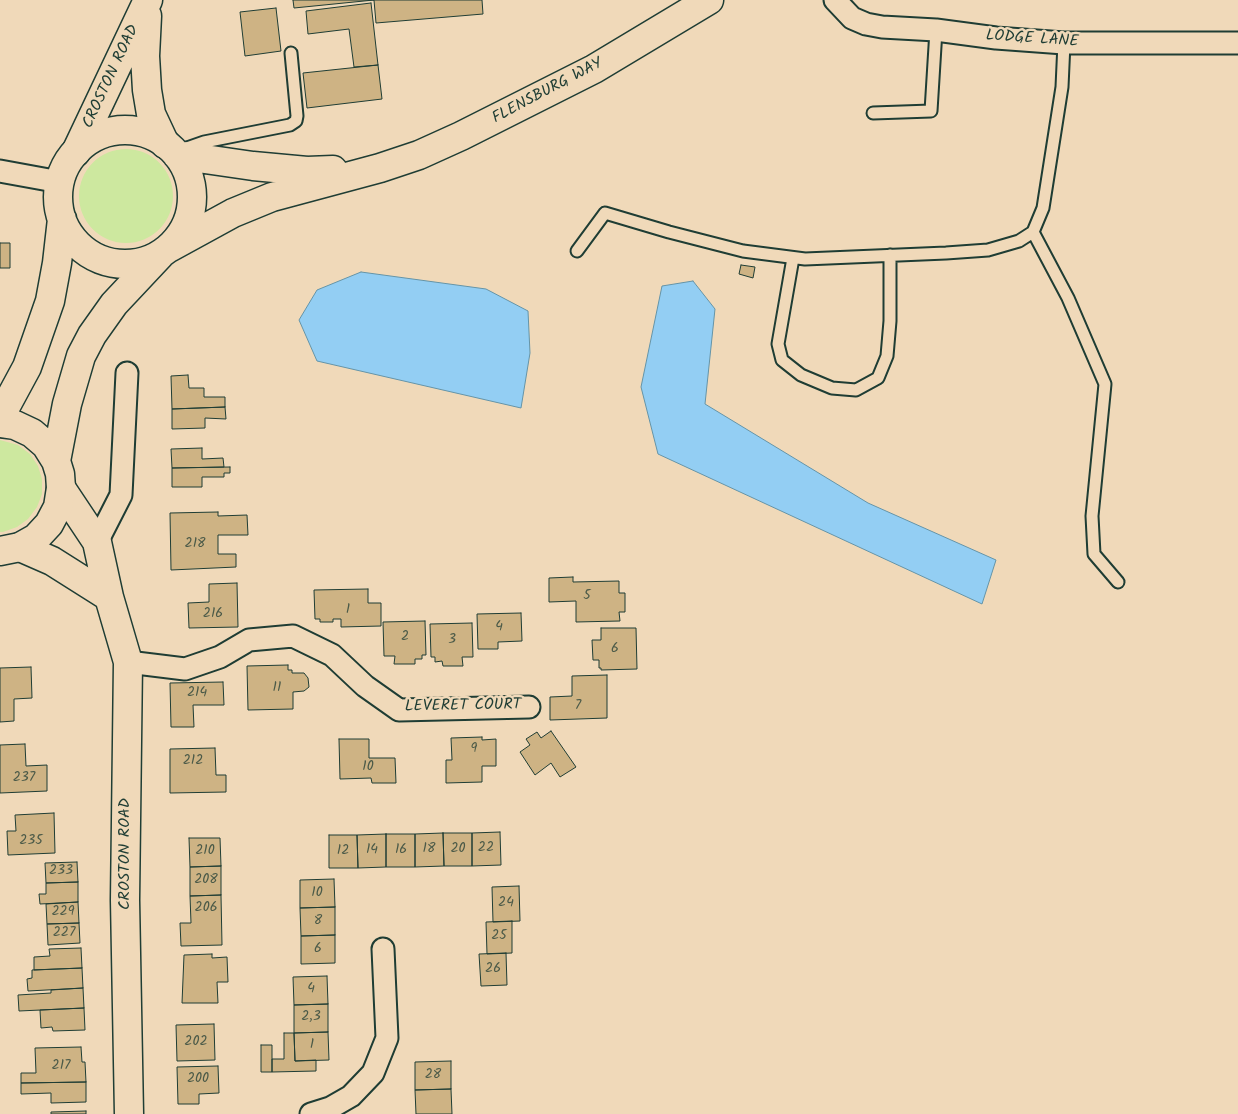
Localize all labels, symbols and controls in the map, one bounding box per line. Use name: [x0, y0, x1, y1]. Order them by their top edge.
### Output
street label: CROSTON ROAD: [80, 22, 144, 132]
street label: LODGE LANE: [985, 27, 1079, 53]
street label: FLENSBURG WAY: [489, 55, 607, 129]
house number: 218: [185, 537, 205, 553]
house number: 5: [583, 589, 591, 605]
house number: 1: [346, 603, 350, 619]
house number: 216: [203, 607, 223, 623]
house number: 4: [495, 620, 503, 636]
house number: 2: [401, 630, 409, 646]
house number: 3: [448, 633, 456, 649]
house number: 6: [611, 642, 619, 658]
house number: 11: [273, 681, 281, 697]
house number: 214: [187, 686, 207, 702]
street label: LEVERET COURT: [405, 696, 521, 718]
house number: 7: [575, 699, 581, 715]
house number: 9: [471, 742, 477, 758]
house number: 212: [183, 754, 203, 770]
house number: 10: [362, 760, 374, 776]
house number: 237: [13, 771, 35, 787]
street label: CROSTON ROAD: [116, 798, 136, 910]
house number: 235: [19, 834, 43, 850]
house number: 22: [478, 841, 494, 857]
house number: 18: [423, 842, 435, 858]
house number: 20: [450, 842, 466, 858]
house number: 14: [366, 843, 378, 859]
house number: 16: [395, 843, 407, 859]
house number: 210: [195, 844, 215, 860]
house number: 12: [337, 844, 349, 860]
house number: 233: [49, 864, 73, 880]
house number: 208: [194, 873, 218, 889]
house number: 10: [311, 886, 323, 902]
house number: 24: [498, 896, 514, 912]
house number: 206: [195, 901, 217, 917]
house number: 229: [51, 905, 75, 921]
house number: 8: [314, 914, 322, 930]
house number: 227: [53, 926, 75, 942]
house number: 25: [491, 929, 507, 945]
house number: 6: [314, 942, 322, 958]
house number: 26: [485, 962, 501, 978]
house number: 4: [307, 982, 315, 998]
house number: 2,3: [301, 1010, 321, 1026]
house number: 202: [184, 1035, 208, 1051]
house number: 1: [310, 1038, 314, 1054]
house number: 217: [52, 1059, 70, 1075]
house number: 28: [425, 1068, 441, 1084]
house number: 200: [187, 1072, 209, 1088]

